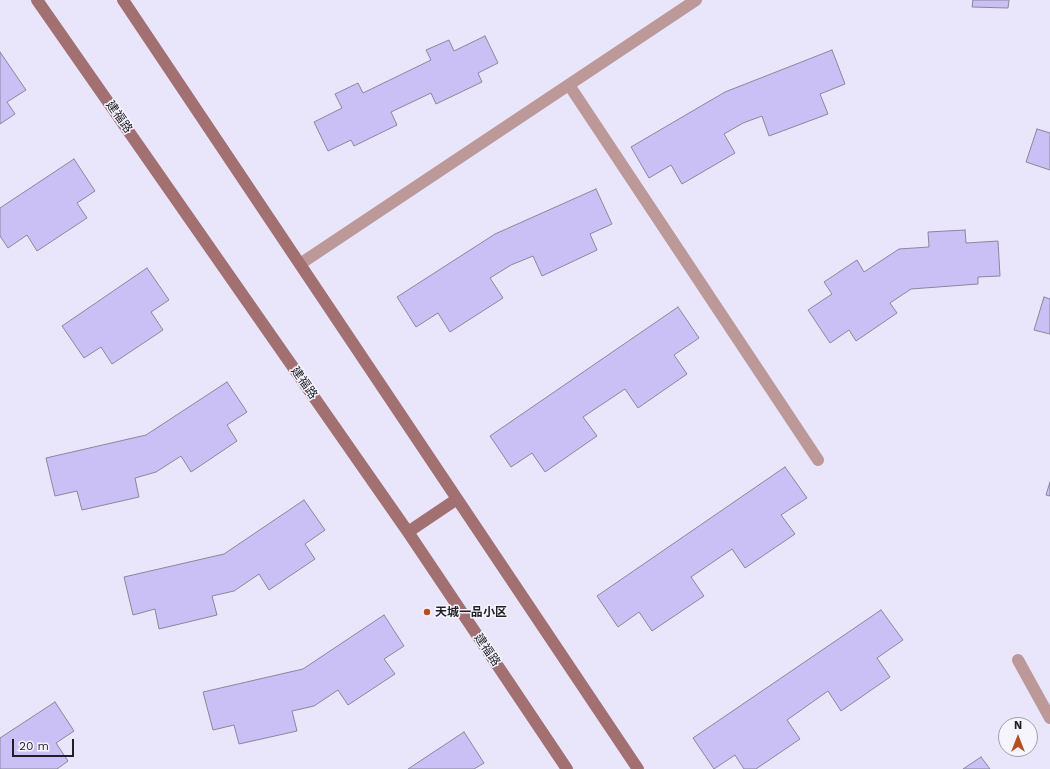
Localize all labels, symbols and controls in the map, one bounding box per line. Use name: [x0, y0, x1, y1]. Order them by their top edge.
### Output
street label: 建福路: [103, 98, 135, 136]
street label: 建福路: [288, 364, 320, 402]
place label: 天城一品小区: [435, 605, 507, 619]
marker: 天城一品小区: [422, 607, 432, 617]
street label: 建福路: [471, 631, 503, 669]
north arrow: [998, 717, 1038, 757]
text: N: [1014, 719, 1022, 732]
scale bar: [14, 731, 76, 757]
text: 20 m: [19, 739, 49, 753]

